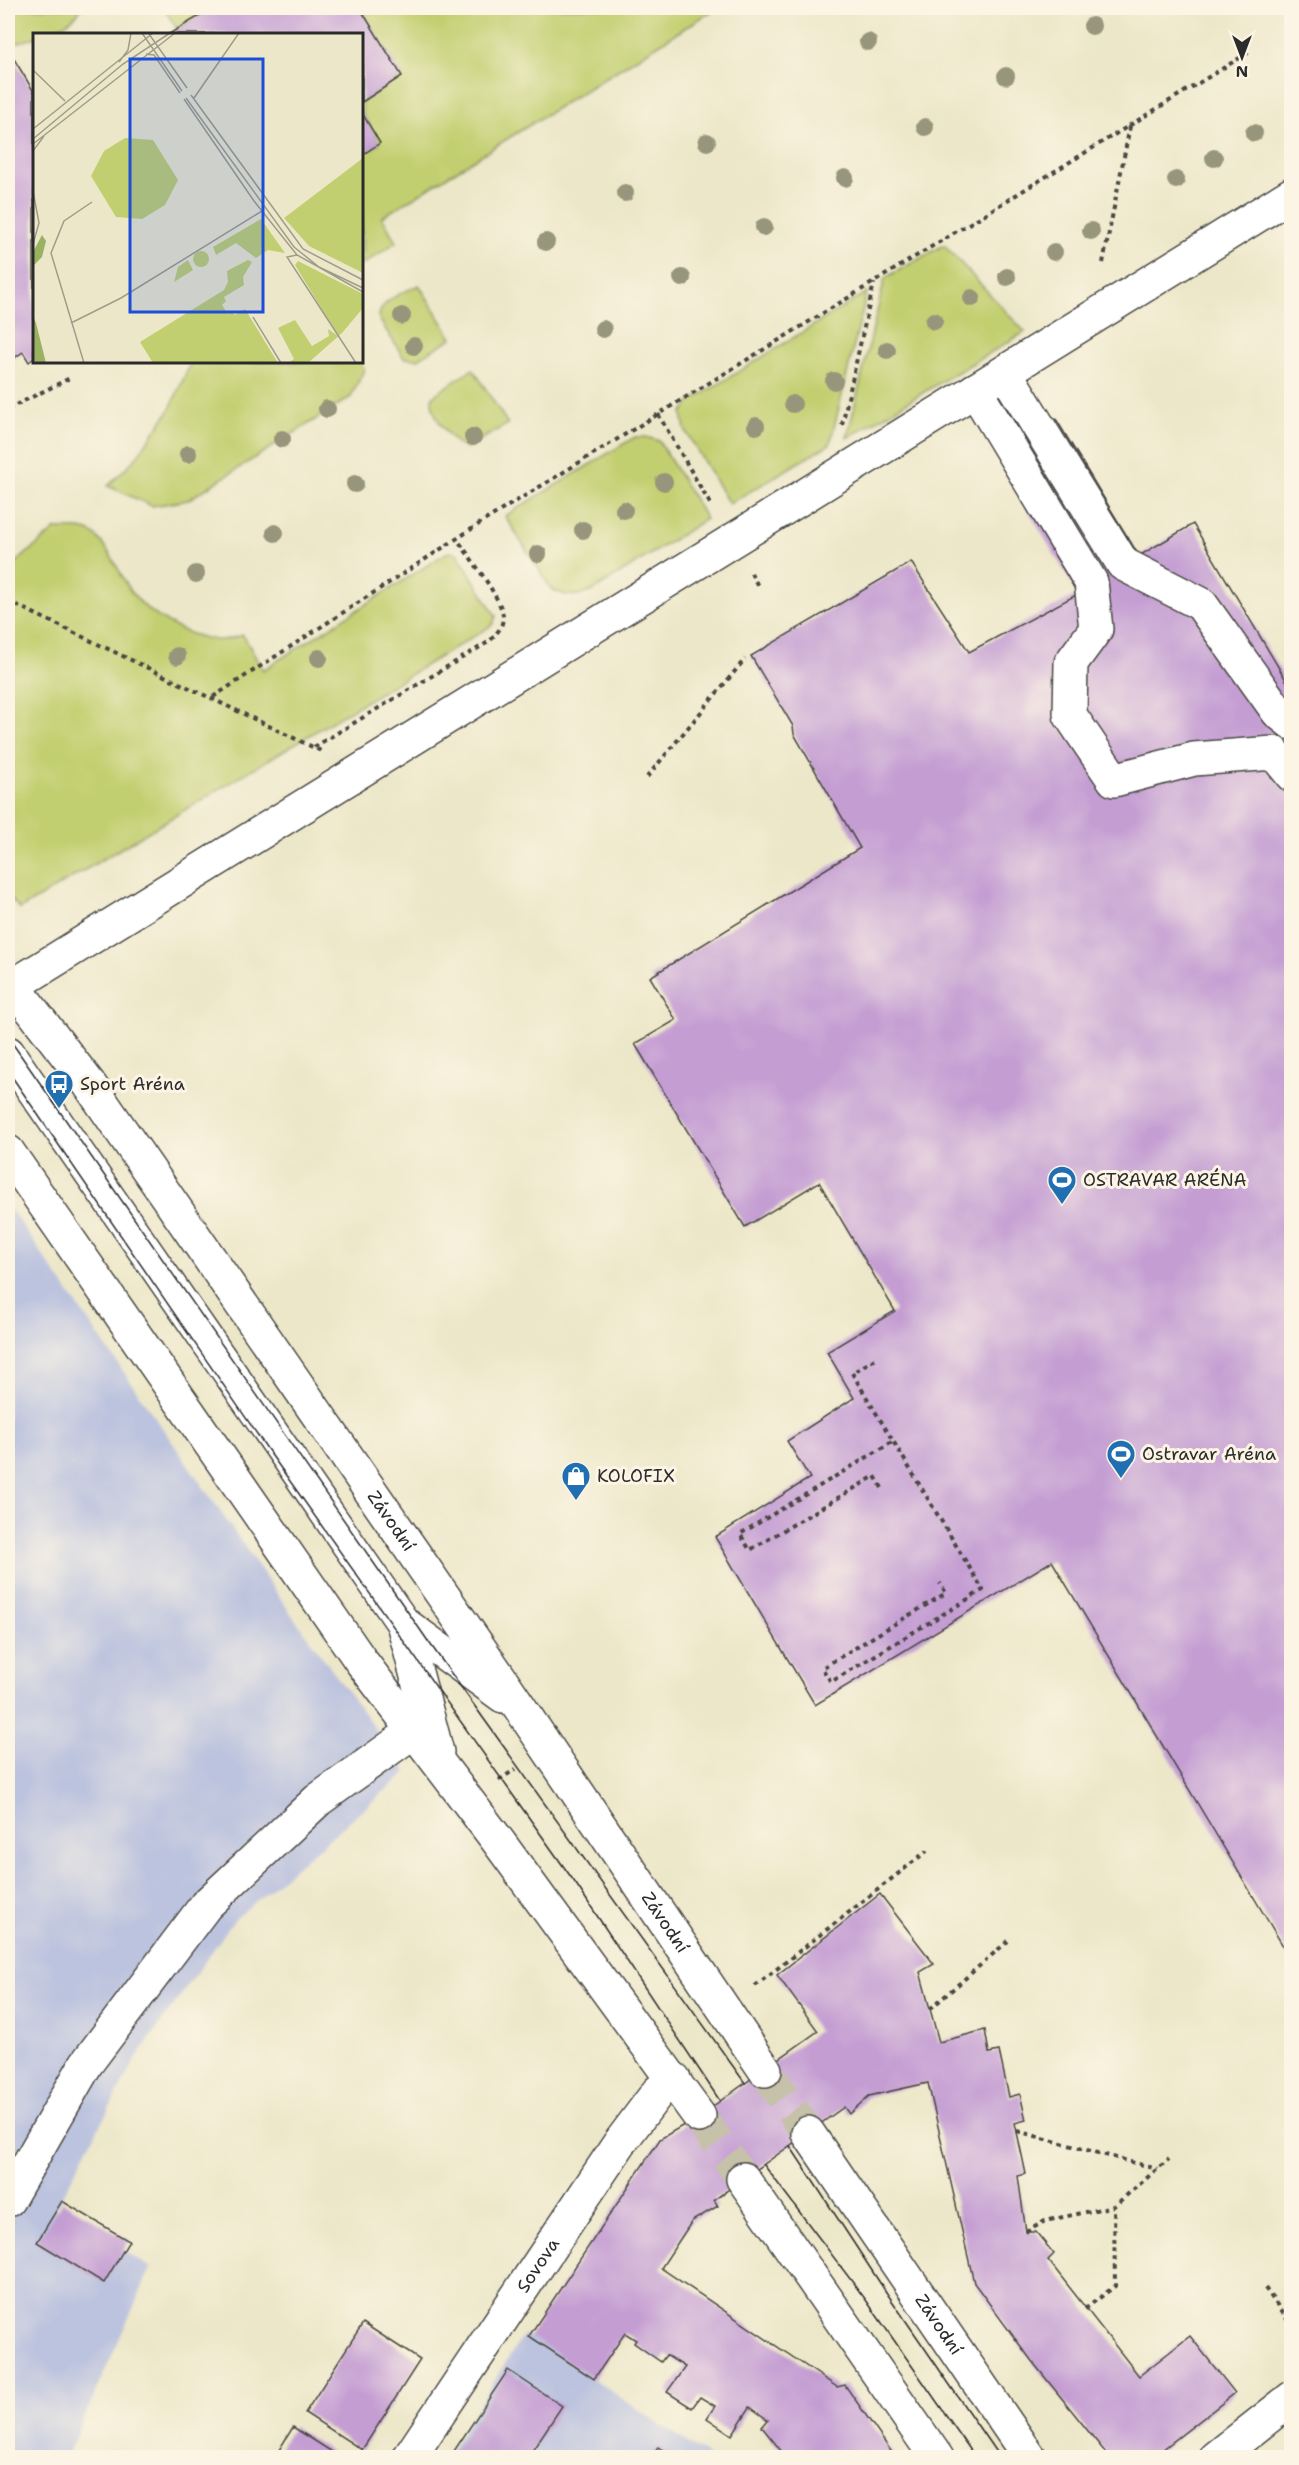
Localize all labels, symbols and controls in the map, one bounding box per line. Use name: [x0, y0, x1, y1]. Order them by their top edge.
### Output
north arrow: [1212, 27, 1272, 87]
inset map: [33, 33, 363, 363]
text: N: [1236, 61, 1248, 82]
bus stop icon: Sport Aréna: [43, 1068, 75, 1110]
place label: Sport Aréna: [80, 1072, 185, 1096]
sports icon: OSTRAVAR ARÉNA: [1046, 1164, 1078, 1206]
place label: OSTRAVAR ARÉNA: [1083, 1168, 1247, 1192]
sports icon: Ostravar Aréna: [1105, 1438, 1137, 1480]
place label: Ostravar Aréna: [1142, 1442, 1276, 1466]
shop icon: KOLOFIX: [560, 1460, 592, 1502]
place label: KOLOFIX: [597, 1464, 675, 1488]
street label: Závodní: [362, 1486, 421, 1556]
street label: Závodní: [636, 1887, 694, 1958]
street label: Sovova: [511, 2233, 565, 2297]
street label: Závodní: [910, 2289, 968, 2360]

